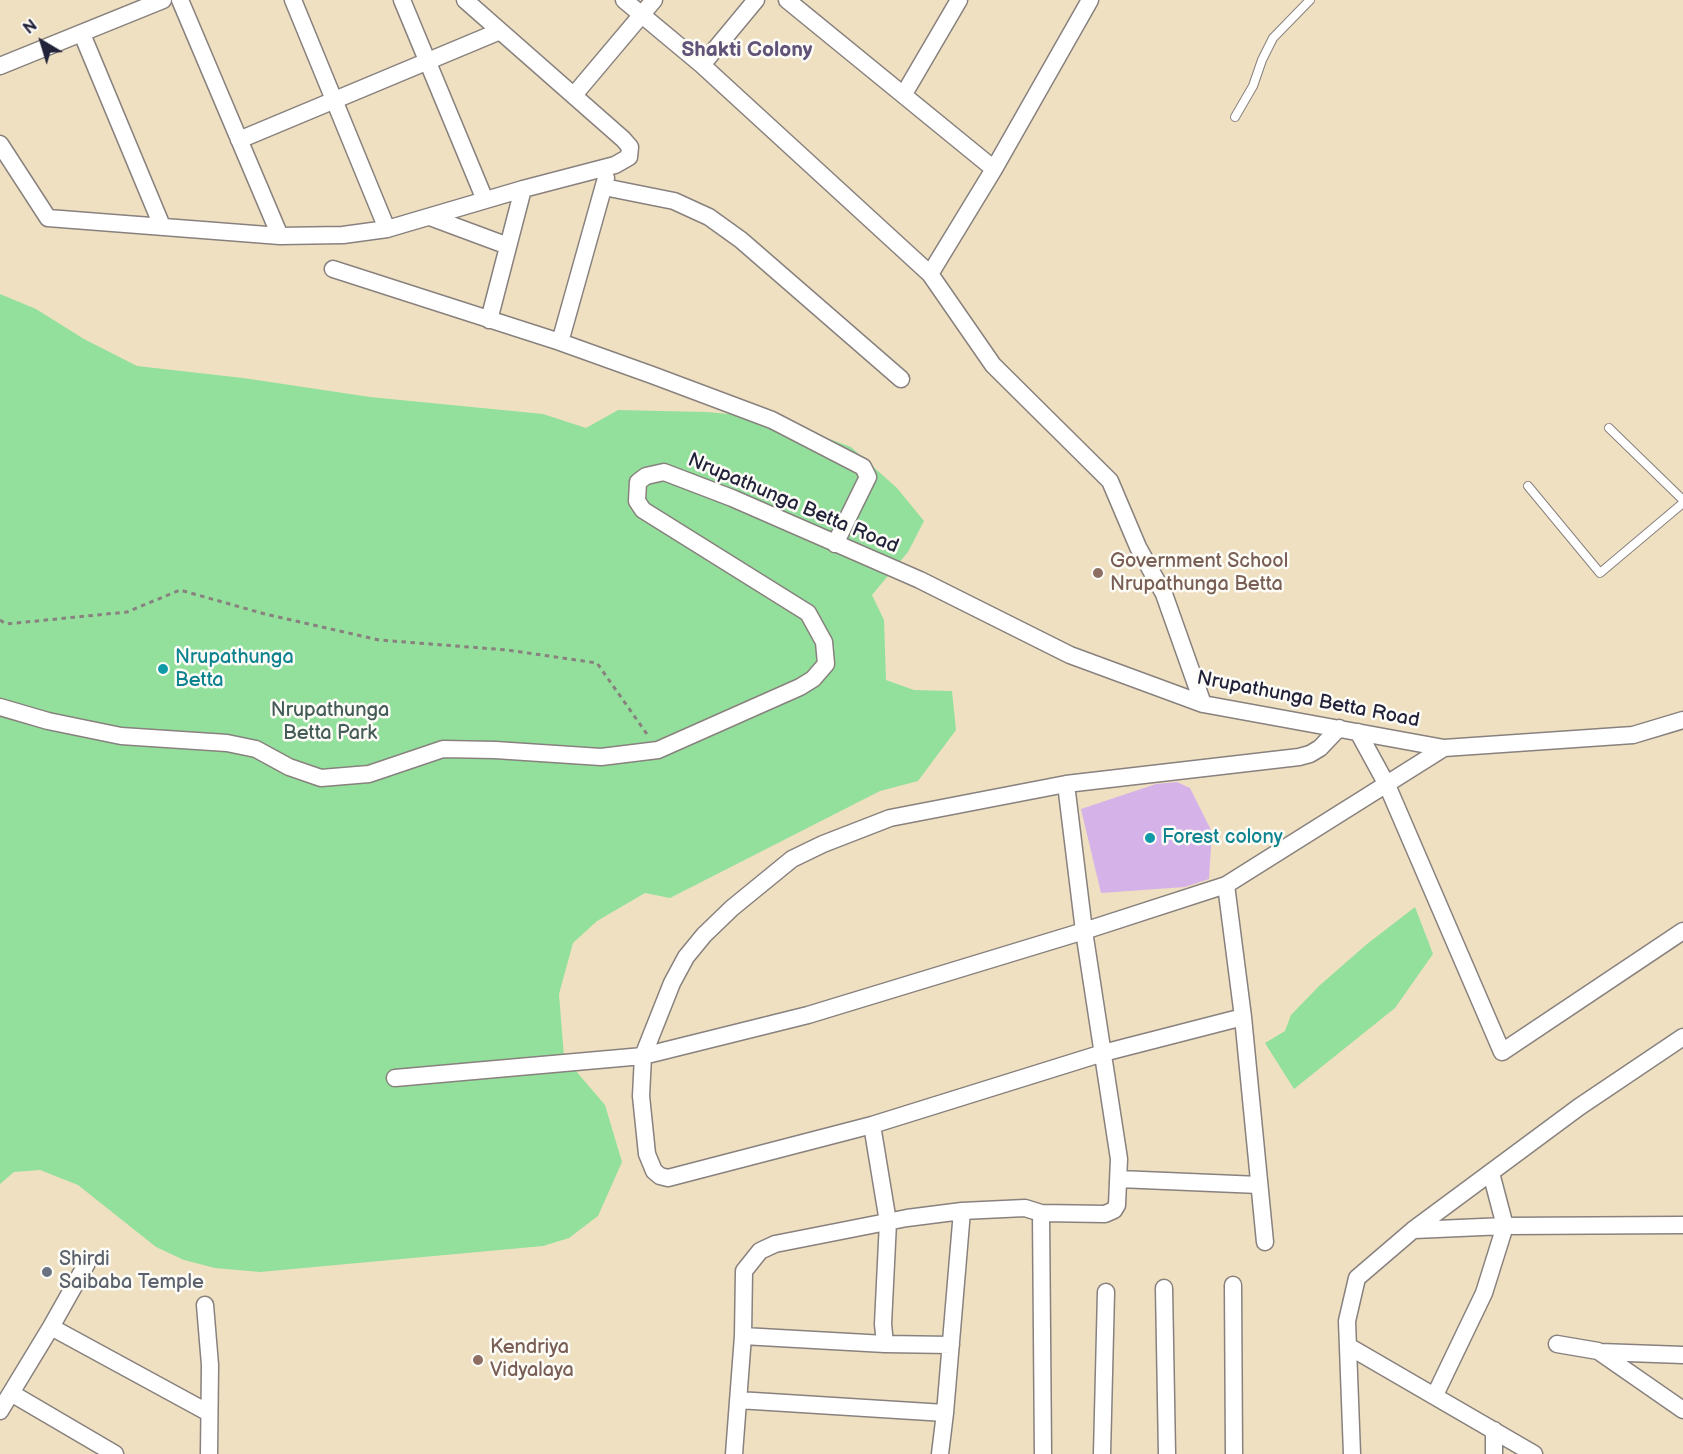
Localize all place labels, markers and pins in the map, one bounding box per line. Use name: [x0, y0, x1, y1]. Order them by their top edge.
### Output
place label: Government School Nrupathunga Betta: [1110, 550, 1288, 597]
marker: Government School Nrupathunga Betta: [1091, 566, 1105, 580]
place label: Nrupathunga Betta: [175, 646, 294, 693]
marker: Nrupathunga Betta: [156, 662, 170, 676]
place label: Forest colony: [1162, 826, 1283, 850]
marker: Forest colony: [1143, 831, 1157, 845]
place label: Shirdi Saibaba Temple: [59, 1248, 204, 1295]
marker: Shirdi Saibaba Temple: [40, 1265, 54, 1279]
place label: Kendriya Vidyalaya: [490, 1336, 574, 1383]
marker: Kendriya Vidyalaya: [471, 1353, 485, 1367]

